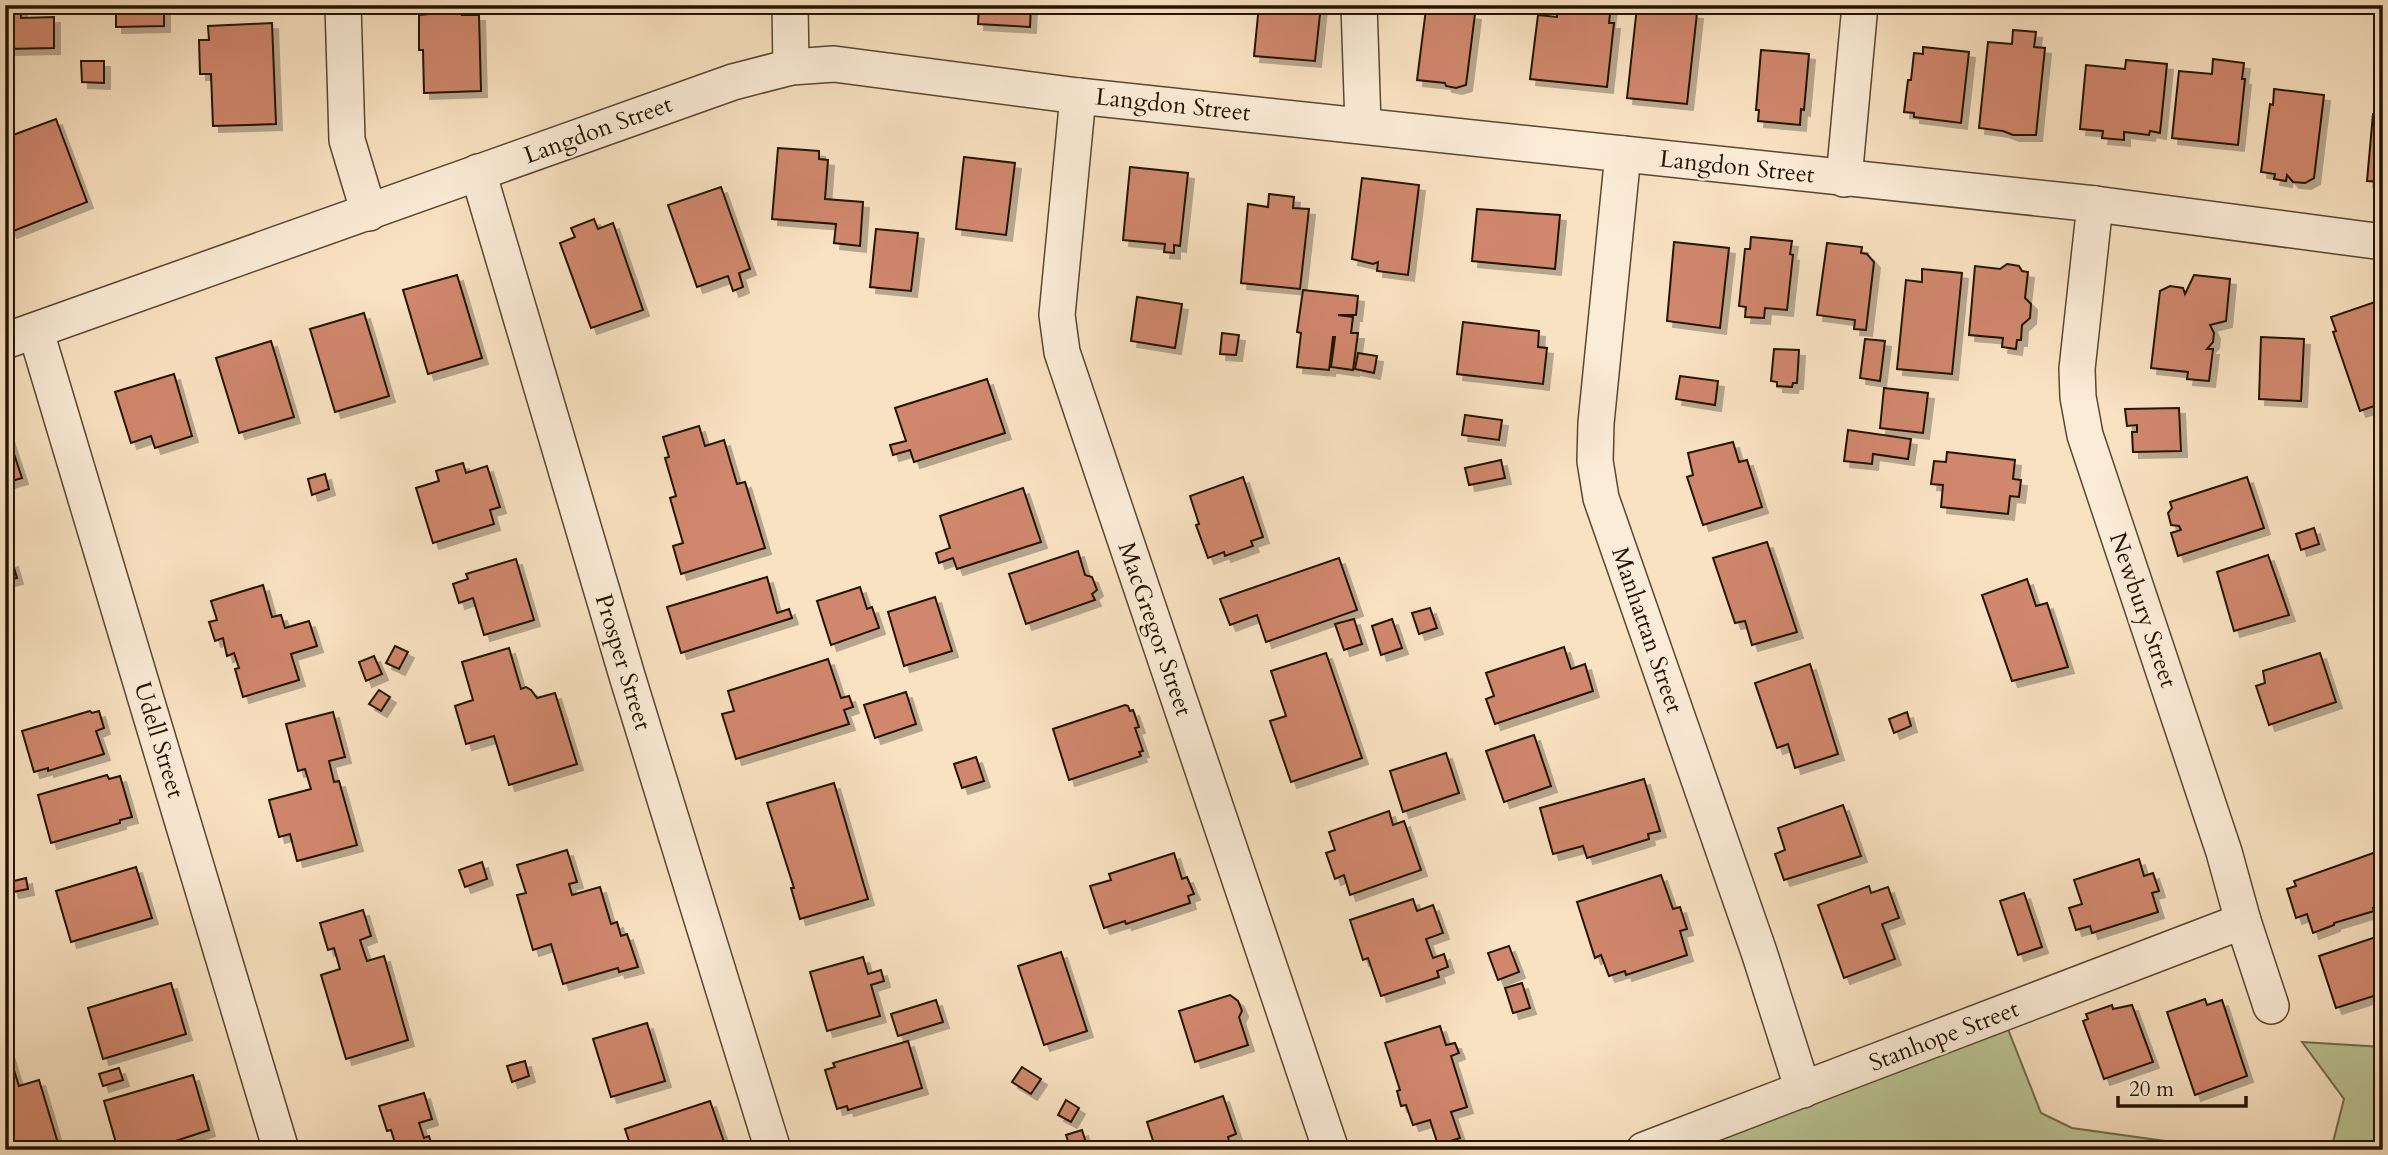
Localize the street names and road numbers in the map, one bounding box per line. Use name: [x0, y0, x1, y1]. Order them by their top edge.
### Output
street label: Langdon Street: [1094, 80, 1252, 130]
street label: Langdon Street: [519, 88, 677, 172]
street label: Langdon Street: [1658, 142, 1816, 192]
street label: Newbury Street: [2101, 528, 2185, 692]
street label: MacGregor Street: [1110, 538, 1200, 721]
street label: Manhattan Street: [1603, 543, 1691, 718]
street label: Prosper Street: [587, 590, 659, 734]
street label: Udell Street: [126, 678, 192, 802]
street label: Stanhope Street: [1865, 992, 2024, 1080]

